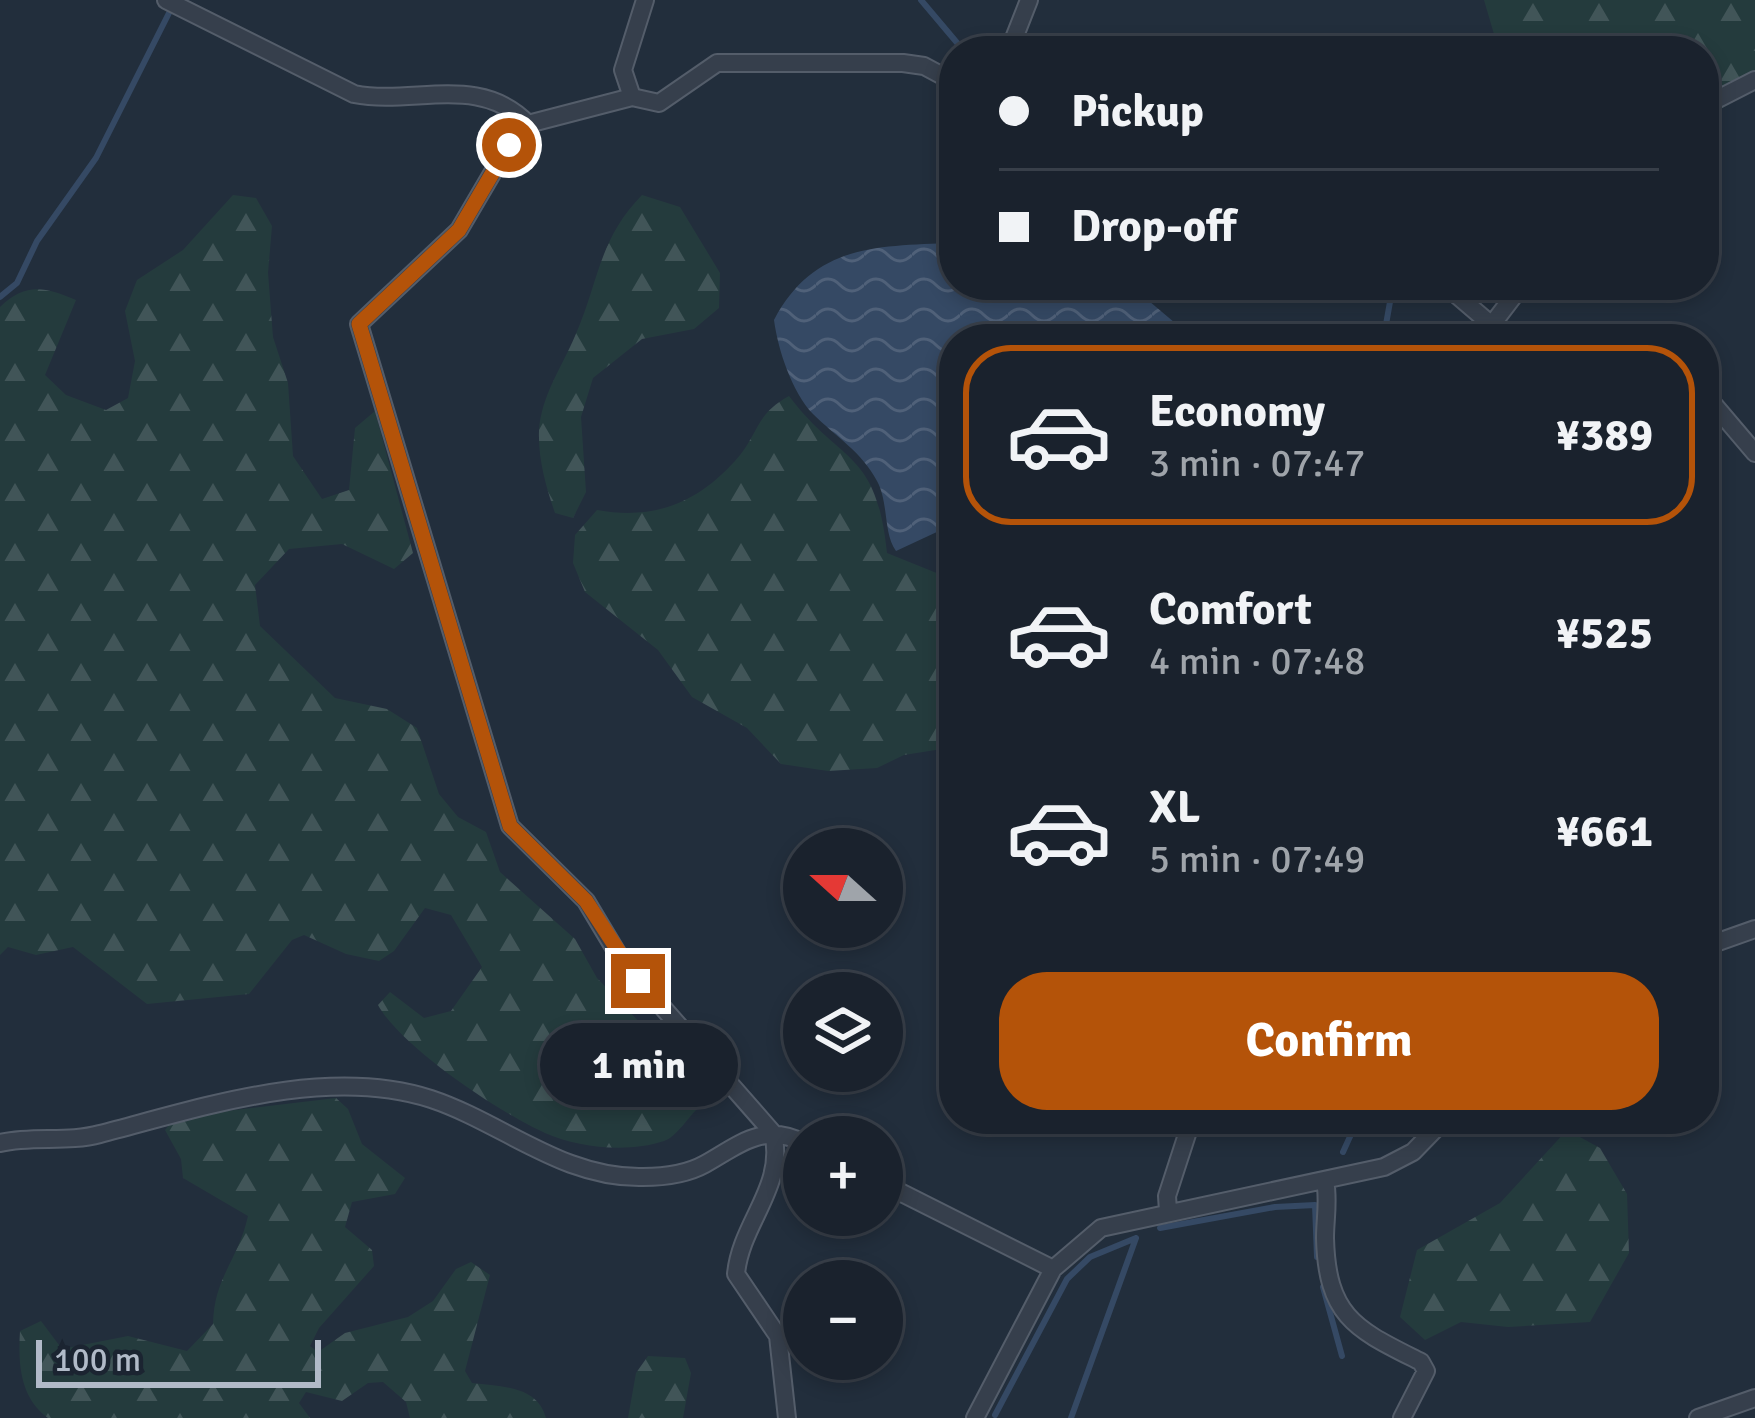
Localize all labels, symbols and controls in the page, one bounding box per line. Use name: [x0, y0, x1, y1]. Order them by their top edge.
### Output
text: Pickup: [1071, 84, 1204, 139]
route start: [482, 118, 536, 172]
text: Drop-off: [1071, 199, 1236, 254]
icon: car: [1005, 381, 1113, 489]
text: Economy: [1149, 384, 1325, 439]
text: ¥389: [1556, 408, 1653, 463]
text: 3 min · 07:47: [1149, 439, 1365, 487]
icon: car: [1005, 579, 1113, 687]
text: Comfort: [1149, 582, 1312, 637]
text: ¥525: [1556, 606, 1653, 661]
text: 4 min · 07:48: [1149, 637, 1365, 685]
icon: car: [1005, 777, 1113, 885]
text: XL: [1149, 780, 1200, 835]
text: ¥661: [1556, 804, 1653, 859]
north arrow: [783, 828, 903, 948]
map controls: [783, 828, 903, 1380]
text: 5 min · 07:49: [1149, 835, 1365, 883]
route end: [611, 954, 665, 1008]
button: layers: [783, 972, 903, 1092]
button: Confirm: [999, 972, 1659, 1110]
callout: 1 min: [539, 1023, 737, 1107]
text: 1 min: [592, 1041, 686, 1089]
button: +: [783, 1116, 903, 1236]
button: −: [783, 1260, 903, 1380]
scale bar: [36, 1334, 321, 1387]
text: 100 m: [54, 1340, 141, 1381]

